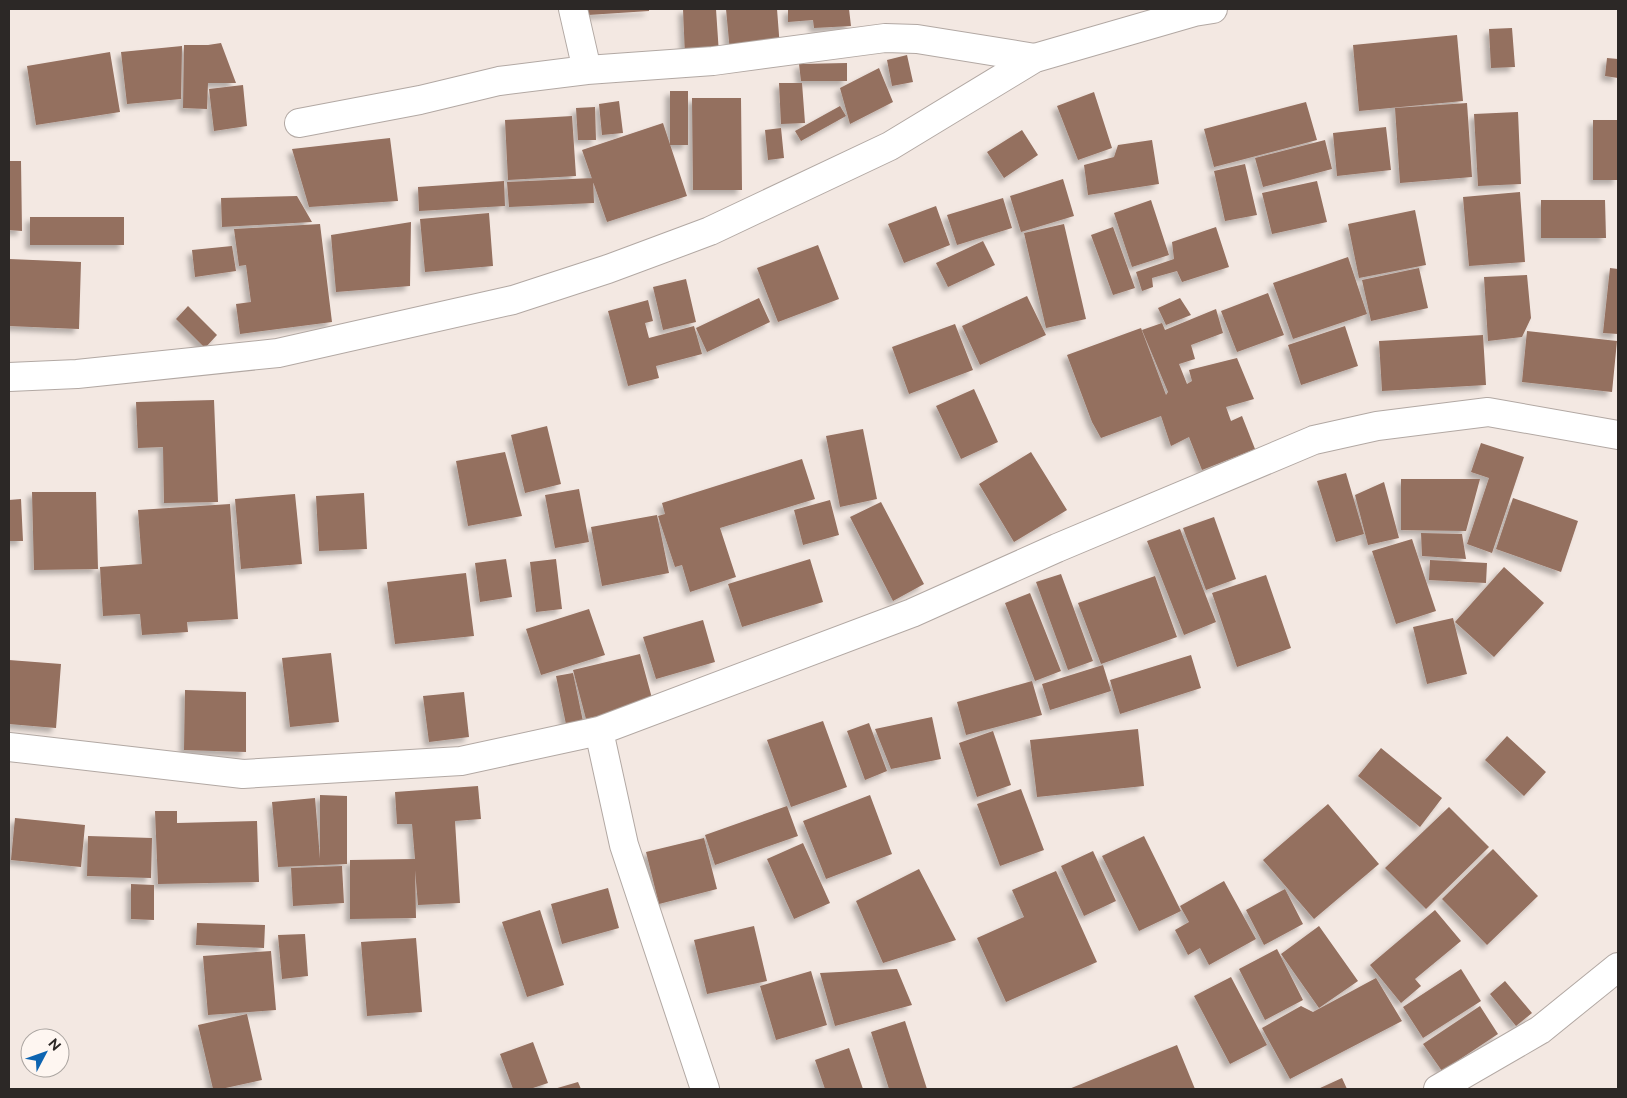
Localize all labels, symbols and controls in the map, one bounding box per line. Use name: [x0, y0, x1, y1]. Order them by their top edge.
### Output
north arrow: [20, 1028, 70, 1078]
text: N: [45, 1035, 64, 1054]

